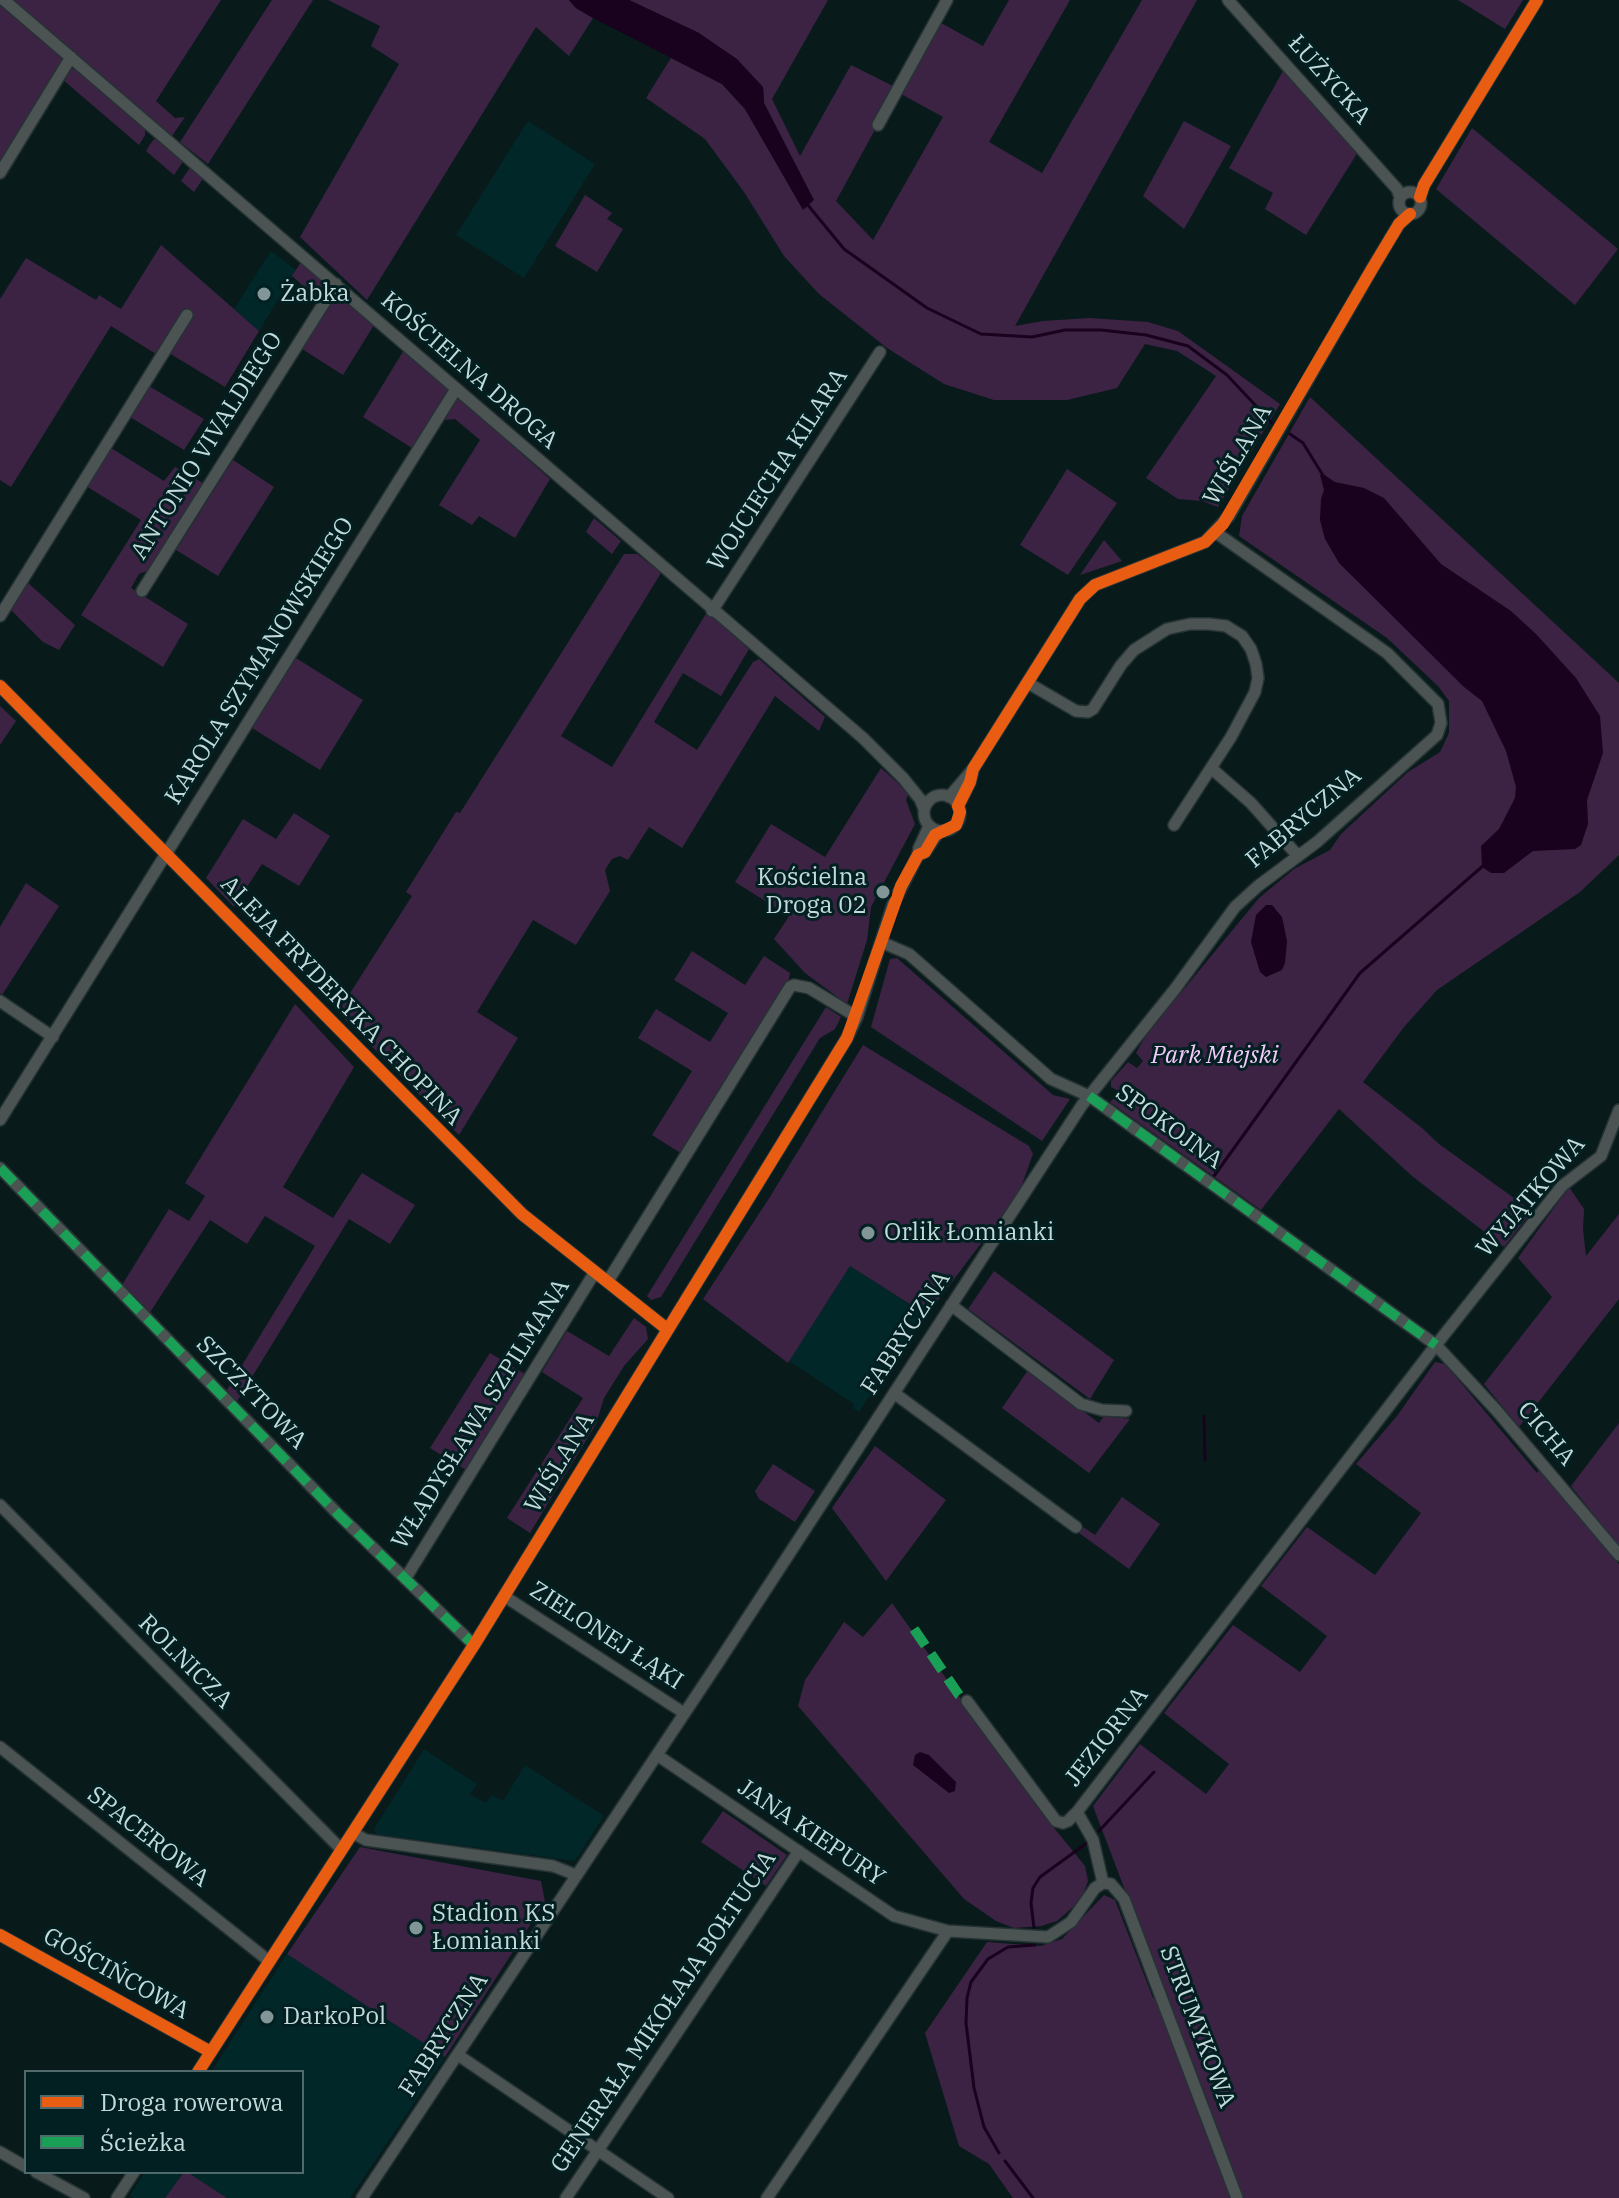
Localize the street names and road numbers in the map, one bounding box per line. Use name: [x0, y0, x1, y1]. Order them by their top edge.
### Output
street label: ŁUŻYCKA: [1282, 30, 1376, 130]
street label: KOŚCIELNA DROGA: [374, 286, 564, 456]
street label: ANTONIO VIVALDIEGO: [125, 327, 289, 565]
street label: WOJCIECHA KILARA: [702, 363, 854, 577]
street label: WIŚLANA: [1198, 400, 1278, 510]
street label: KAROLA SZYMANOWSKIEGO: [159, 512, 361, 810]
street label: FABRYCZNA: [1241, 761, 1367, 875]
street label: ALEJA FRYDERYKA CHOPINA: [214, 870, 468, 1132]
street label: SPOKOJNA: [1110, 1079, 1228, 1175]
street label: WYJĄTKOWA: [1471, 1131, 1591, 1263]
street label: FABRYCZNA: [855, 1266, 957, 1400]
street label: WŁADYSŁAWA SZPILMANA: [386, 1274, 576, 1554]
street label: SZCZYTOWA: [190, 1330, 312, 1456]
street label: CICHA: [1511, 1396, 1581, 1472]
street label: WIŚLANA: [519, 1408, 601, 1518]
street label: ZIELONEJ ŁĄKI: [524, 1576, 688, 1696]
street label: ROLNICZA: [132, 1609, 238, 1715]
street label: JEZIORNA: [1059, 1682, 1155, 1792]
street label: JANA KIEPURY: [732, 1773, 890, 1893]
street label: SPACEROWA: [81, 1781, 215, 1893]
street label: GENERAŁA MIKOŁAJA BOŁTUCIA: [545, 1846, 783, 2178]
street label: GOŚCIŃCOWA: [38, 1922, 194, 2026]
street label: STRUMYKOWA: [1153, 1942, 1241, 2112]
street label: FABRYCZNA: [393, 1968, 495, 2102]

